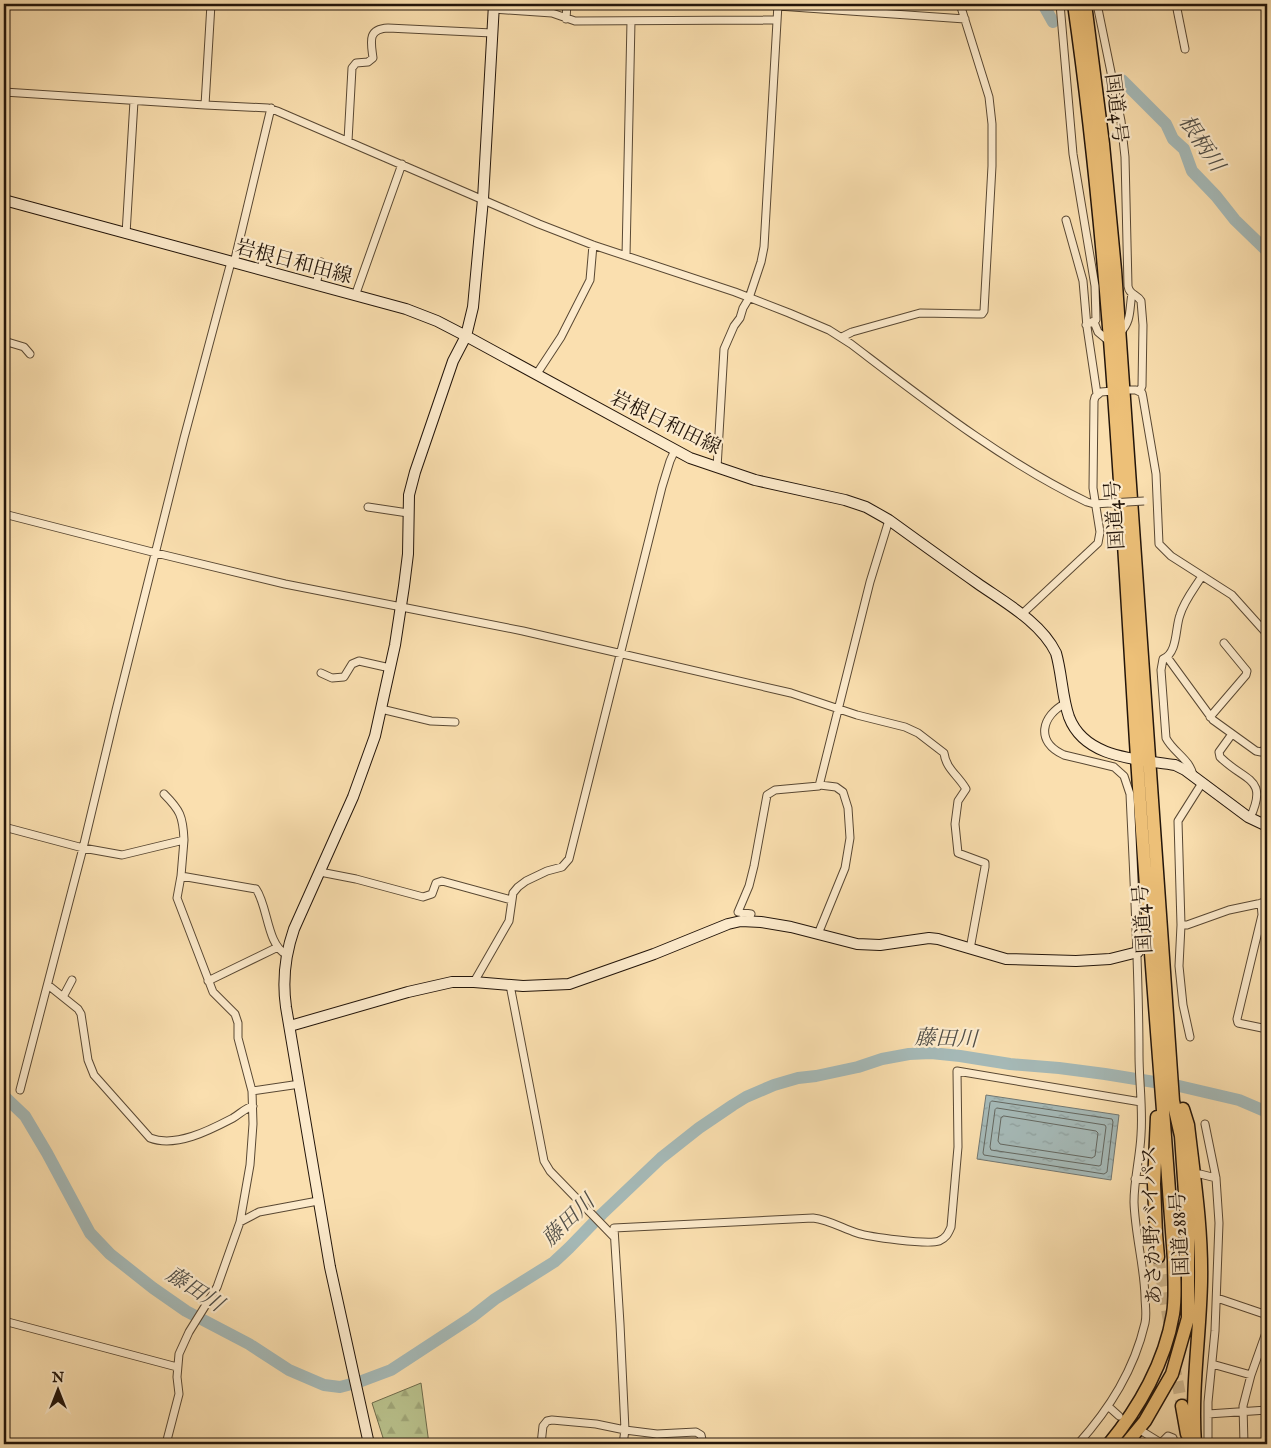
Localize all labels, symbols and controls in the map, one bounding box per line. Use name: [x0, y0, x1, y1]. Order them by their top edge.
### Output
street label: 国道4号: [1099, 72, 1132, 144]
water label: 根柄川: [1172, 110, 1231, 179]
street label: 岩根日和田線: [232, 235, 355, 290]
street label: 岩根日和田線: [606, 386, 725, 461]
street label: 国道4号: [1101, 479, 1130, 551]
street label: 国道4号: [1129, 883, 1158, 955]
water label: 藤田川: [914, 1025, 980, 1054]
street label: あさか野バイパス: [1137, 1145, 1168, 1305]
water label: 藤田川: [537, 1188, 603, 1253]
street label: 国道288号: [1166, 1191, 1195, 1277]
water label: 藤田川: [160, 1262, 230, 1320]
north arrow: [32, 1366, 82, 1416]
text: N: [51, 1369, 64, 1387]

